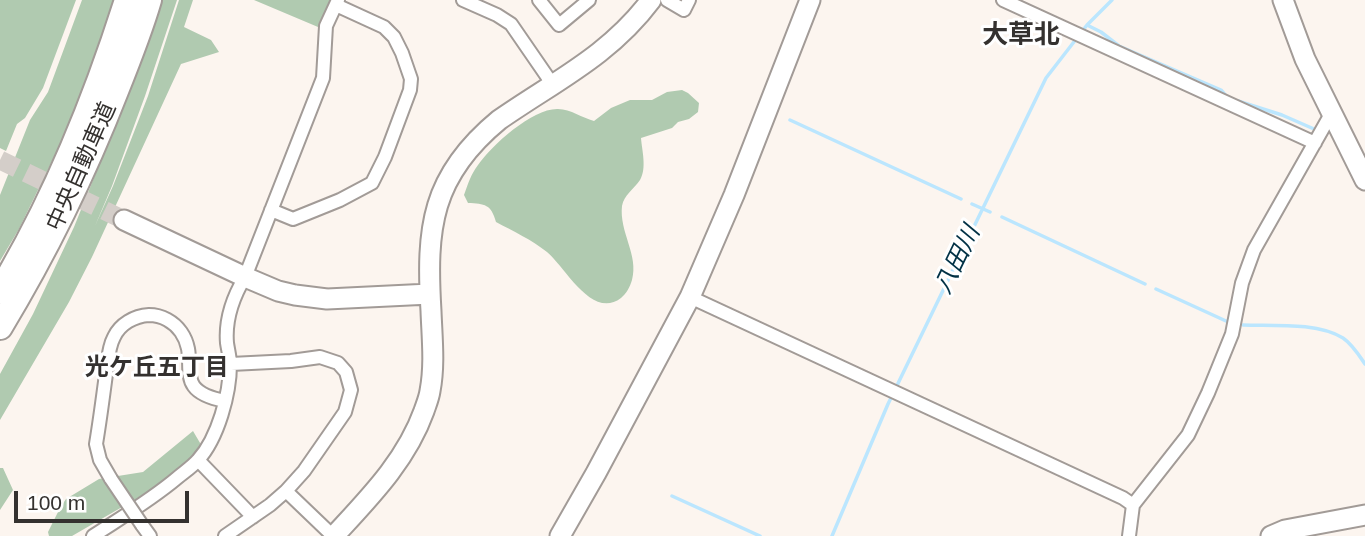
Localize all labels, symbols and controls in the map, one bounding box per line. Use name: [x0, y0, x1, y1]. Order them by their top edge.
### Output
district label: 大草北: [982, 20, 1060, 52]
street label: 中央自動車道: [41, 98, 123, 236]
water label: 八田川: [929, 221, 987, 299]
district label: 光ケ丘五丁目: [85, 354, 229, 382]
scale bar: [18, 476, 192, 520]
text: 100 m: [27, 491, 85, 514]

